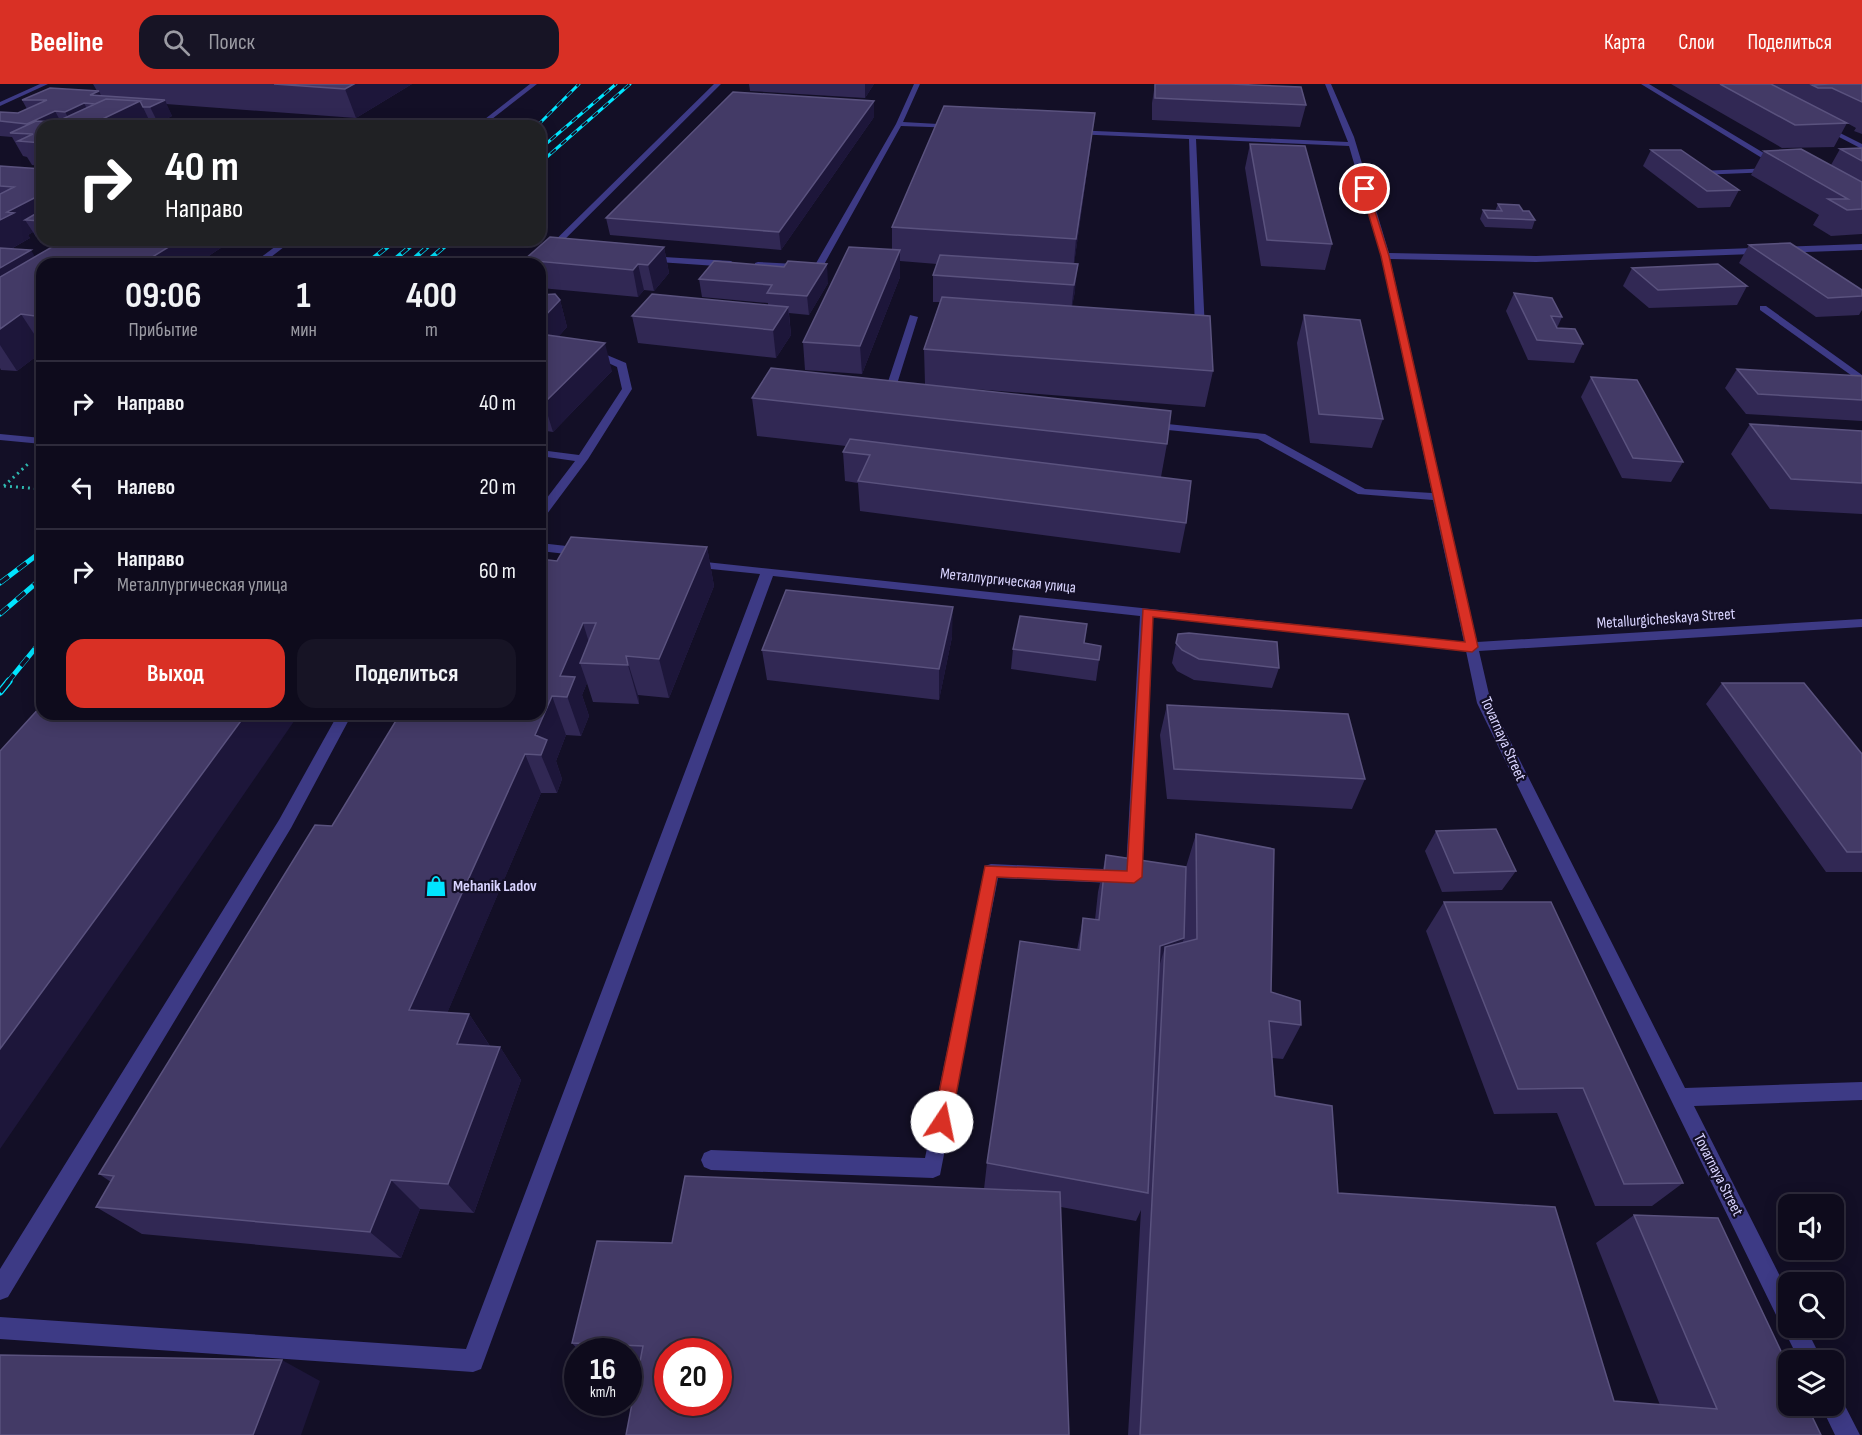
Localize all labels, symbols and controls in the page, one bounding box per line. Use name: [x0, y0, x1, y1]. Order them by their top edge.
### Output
search box: [139, 15, 559, 69]
text: Beeline: [30, 26, 103, 59]
icon: search: [160, 26, 193, 59]
text: Поиск: [208, 29, 255, 56]
text: Карта: [1604, 30, 1645, 55]
text: Слои: [1678, 30, 1714, 55]
text: Поделиться: [1747, 30, 1832, 55]
text: 40 m: [165, 142, 239, 193]
icon: right: [66, 144, 144, 222]
pin: [1339, 163, 1390, 214]
icon: arrive: [1348, 172, 1381, 205]
text: Направо: [165, 193, 243, 225]
text: 09:06: [125, 275, 201, 318]
text: 1: [297, 275, 311, 318]
text: 400: [406, 275, 457, 318]
text: Прибытие: [129, 318, 198, 342]
text: мин: [290, 318, 317, 342]
text: m: [425, 318, 438, 342]
icon: right: [66, 387, 99, 420]
text: Направо: [117, 390, 184, 417]
text: 40 m: [479, 390, 516, 417]
icon: left: [66, 471, 99, 504]
text: Налево: [117, 474, 175, 501]
text: 20 m: [480, 474, 516, 501]
text: Направо: [117, 546, 184, 573]
icon: right: [66, 555, 99, 588]
text: 60 m: [479, 558, 516, 585]
street label: Металлургическая улица: [939, 564, 1077, 598]
text: Металлургическая улица: [117, 573, 288, 597]
street label: Metallurgicheskaya Street: [1596, 605, 1736, 633]
button: Выход: [66, 639, 285, 708]
button: Поделиться: [297, 639, 516, 708]
street label: Tovarnaya Street: [1476, 694, 1530, 784]
shop icon: Mehanik Ladov: [424, 874, 448, 898]
place label: Mehanik Ladov: [453, 877, 537, 896]
position arrow: [910, 1090, 974, 1154]
street label: Tovarnaya Street: [1689, 1131, 1747, 1219]
map controls: [1778, 1194, 1844, 1416]
button: sound: [1778, 1194, 1844, 1260]
button: search: [1778, 1272, 1844, 1338]
speed limit sign: 20: [654, 1338, 732, 1416]
button: layers: [1778, 1350, 1844, 1416]
text: 16: [590, 1352, 616, 1388]
text: km/h: [590, 1383, 616, 1402]

